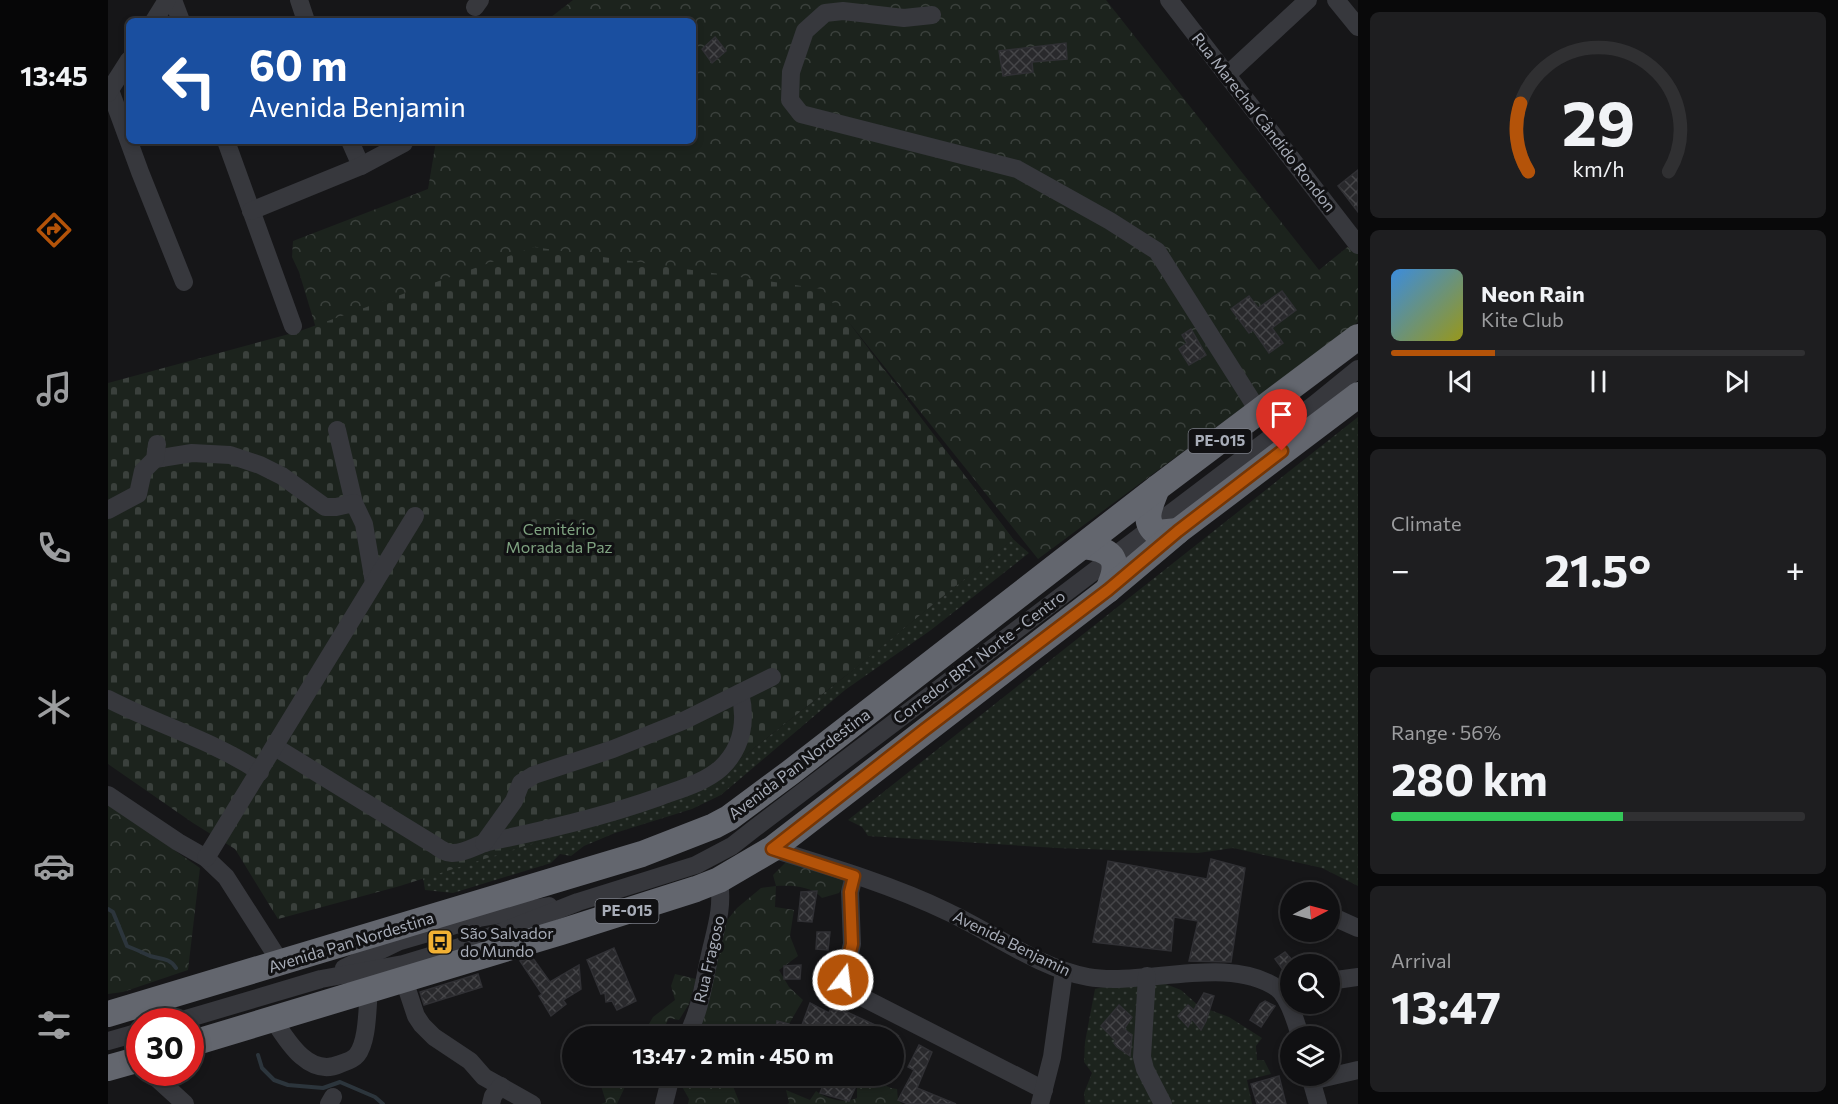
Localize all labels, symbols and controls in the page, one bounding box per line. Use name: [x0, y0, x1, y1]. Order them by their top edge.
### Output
street label: Rua Marechal Cândido Rondon: [1189, 28, 1340, 215]
text: 60 m: [249, 38, 348, 90]
icon: left: [150, 42, 228, 120]
text: 13:45: [20, 59, 88, 92]
text: 29: [1561, 83, 1635, 159]
text: Avenida Benjamin: [249, 90, 466, 123]
text: km/h: [1572, 156, 1624, 182]
icon: directions: [33, 209, 75, 251]
text: Neon Rain: [1481, 280, 1585, 307]
text: Kite Club: [1481, 307, 1564, 331]
icon: previous: [1444, 365, 1477, 398]
icon: pause: [1582, 365, 1615, 398]
icon: next: [1720, 365, 1753, 398]
icon: music: [33, 368, 75, 410]
pin: [1256, 389, 1307, 451]
icon: arrive: [1265, 398, 1298, 431]
road number: PE-015: [1188, 429, 1252, 453]
text: Climate: [1391, 511, 1461, 535]
park label: Cemitério Morada da Paz: [505, 519, 613, 556]
icon: phone: [33, 527, 75, 569]
text: 21.5°: [1544, 541, 1651, 596]
text: −: [1391, 548, 1410, 589]
text: +: [1786, 548, 1805, 589]
street label: Corredor BRT Norte - Centro: [889, 586, 1068, 727]
icon: climate: [33, 686, 75, 728]
street label: Avenida Pan Nordestina: [724, 704, 873, 823]
text: Range · 56%: [1391, 720, 1501, 744]
text: 280 km: [1391, 750, 1548, 805]
icon: car: [33, 845, 75, 887]
north arrow: [1280, 882, 1340, 942]
map controls: [1280, 882, 1340, 1086]
road number: PE-015: [596, 899, 658, 923]
street label: Avenida Benjamin: [950, 906, 1074, 979]
street label: Avenida Pan Nordestina: [266, 907, 436, 976]
street label: Rua Fragoso: [689, 913, 728, 1005]
place label: São Salvador do Mundo: [460, 923, 554, 960]
bus stop icon: São Salvador do Mundo: [425, 927, 455, 957]
position arrow: [811, 948, 875, 1012]
text: Arrival: [1391, 948, 1452, 972]
button: search: [1280, 954, 1340, 1014]
text: 13:47: [1391, 978, 1501, 1033]
icon: filters: [33, 1004, 75, 1046]
speed limit sign: 30: [126, 1008, 204, 1086]
button: layers: [1280, 1026, 1340, 1086]
text: 13:47 · 2 min · 450 m: [632, 1042, 834, 1069]

